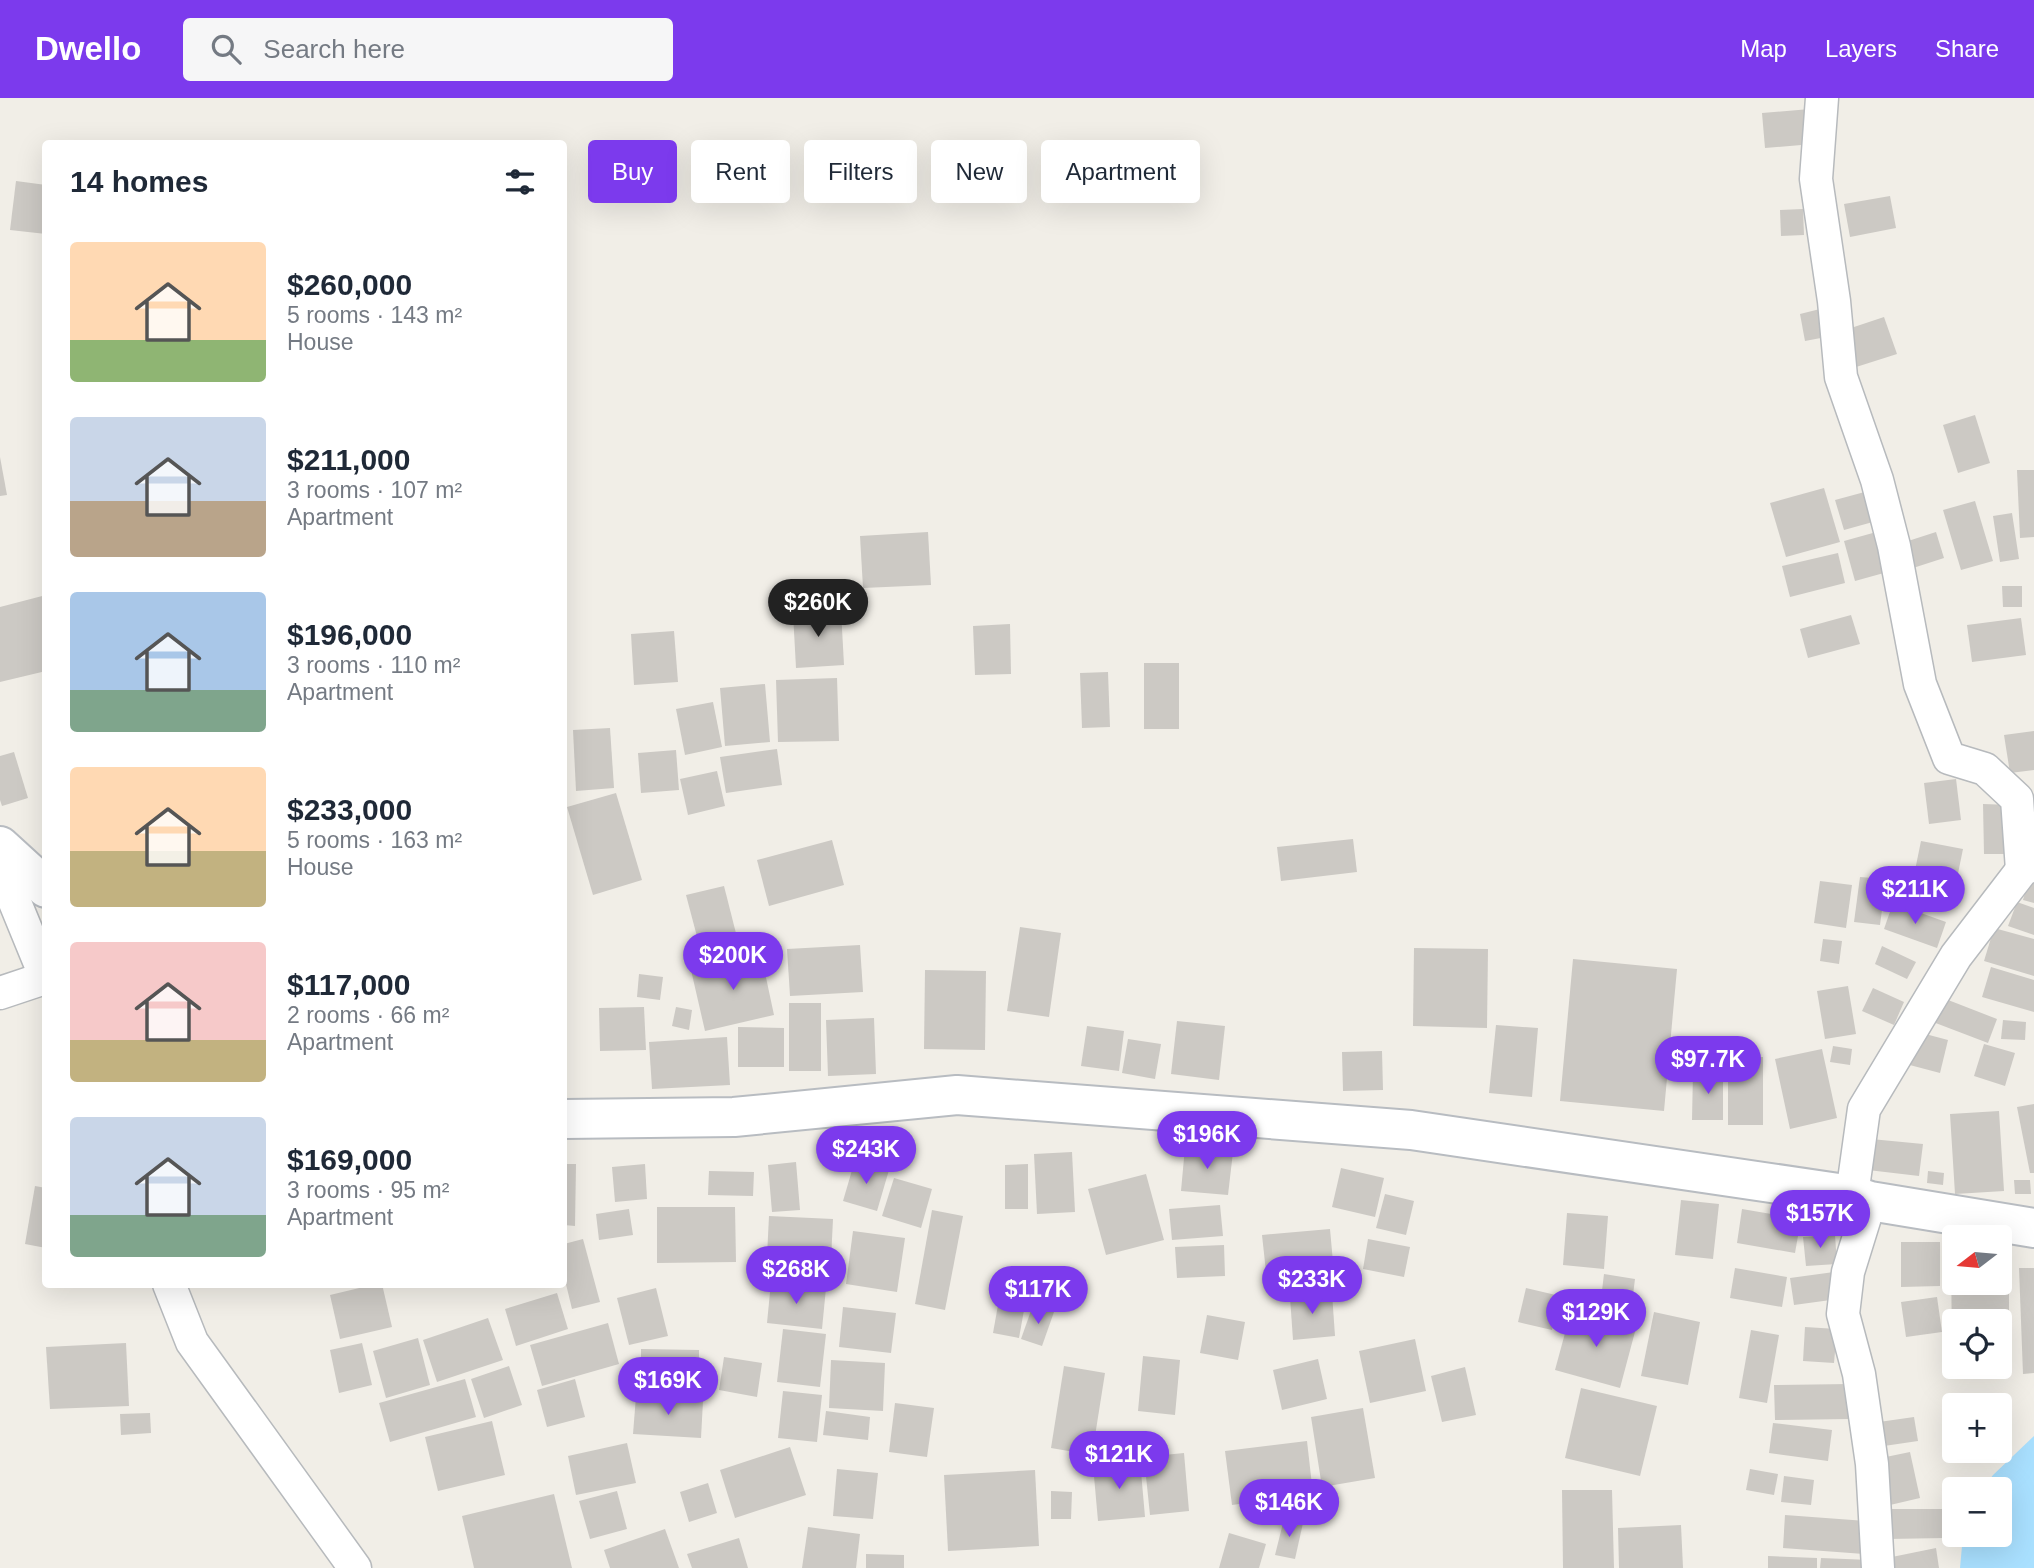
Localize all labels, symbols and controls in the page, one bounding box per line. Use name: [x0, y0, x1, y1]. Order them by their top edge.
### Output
search box: [183, 18, 673, 81]
text: Dwello: [35, 30, 141, 67]
icon: search: [207, 30, 245, 68]
text: Search here: [263, 34, 405, 64]
text: Map: [1740, 35, 1787, 62]
text: Layers: [1825, 35, 1897, 62]
text: Share: [1935, 35, 1999, 62]
chip: Buy: [588, 140, 677, 203]
chip: Rent: [691, 140, 790, 203]
chip: Filters: [804, 140, 917, 203]
chip: New: [931, 140, 1027, 203]
chip: Apartment: [1041, 140, 1200, 203]
icon: filters: [501, 163, 539, 201]
text: 14 homes: [70, 165, 208, 198]
text: $260,000: [287, 268, 412, 301]
icon: home: [126, 270, 210, 354]
text: 5 rooms · 143 m²: [287, 302, 462, 328]
text: House: [287, 329, 353, 355]
text: $211,000: [287, 443, 410, 476]
icon: home: [126, 445, 210, 529]
text: 3 rooms · 107 m²: [287, 477, 462, 503]
text: Apartment: [287, 504, 393, 530]
pin: $260K: [769, 580, 867, 639]
text: $260K: [784, 589, 852, 615]
text: $196,000: [287, 618, 412, 651]
icon: home: [126, 620, 210, 704]
text: 3 rooms · 110 m²: [287, 652, 460, 678]
text: Apartment: [287, 679, 393, 705]
text: $233,000: [287, 793, 412, 826]
icon: home: [126, 795, 210, 879]
text: 5 rooms · 163 m²: [287, 827, 462, 853]
text: House: [287, 854, 353, 880]
pin: $211K: [1866, 866, 1964, 926]
text: $211K: [1882, 876, 1948, 902]
pin: $200K: [684, 932, 782, 992]
text: $200K: [699, 942, 767, 968]
text: $117,000: [287, 968, 410, 1001]
icon: home: [126, 970, 210, 1054]
text: 2 rooms · 66 m²: [287, 1002, 449, 1028]
text: Apartment: [287, 1029, 393, 1055]
pin: $97.7K: [1651, 1037, 1765, 1096]
text: $97.7K: [1671, 1046, 1745, 1072]
pin: $196K: [1158, 1112, 1256, 1171]
text: $196K: [1173, 1121, 1241, 1147]
pin: $243K: [817, 1126, 915, 1186]
text: $243K: [832, 1136, 900, 1162]
text: $169,000: [287, 1143, 412, 1176]
icon: home: [126, 1145, 210, 1229]
text: 3 rooms · 95 m²: [287, 1177, 449, 1203]
pin: $157K: [1771, 1190, 1869, 1250]
text: $157K: [1786, 1200, 1854, 1226]
text: Apartment: [287, 1204, 393, 1230]
north arrow: [1942, 1225, 2012, 1295]
map controls: [1942, 1225, 2012, 1547]
pin: $268K: [747, 1246, 845, 1306]
text: $268K: [762, 1256, 830, 1282]
pin: $233K: [1263, 1256, 1361, 1316]
pin: $117K: [989, 1266, 1087, 1326]
text: $233K: [1278, 1266, 1346, 1292]
text: $117K: [1005, 1276, 1071, 1302]
pin: $129K: [1547, 1290, 1645, 1349]
text: $129K: [1562, 1299, 1630, 1325]
button: locate: [1942, 1309, 2012, 1379]
pin: $169K: [619, 1358, 717, 1417]
text: $169K: [634, 1367, 702, 1393]
button: +: [1942, 1393, 2012, 1463]
pin: $121K: [1070, 1432, 1168, 1491]
text: $121K: [1085, 1441, 1153, 1467]
button: −: [1942, 1477, 2012, 1547]
pin: $146K: [1240, 1480, 1338, 1539]
text: $146K: [1255, 1489, 1323, 1515]

